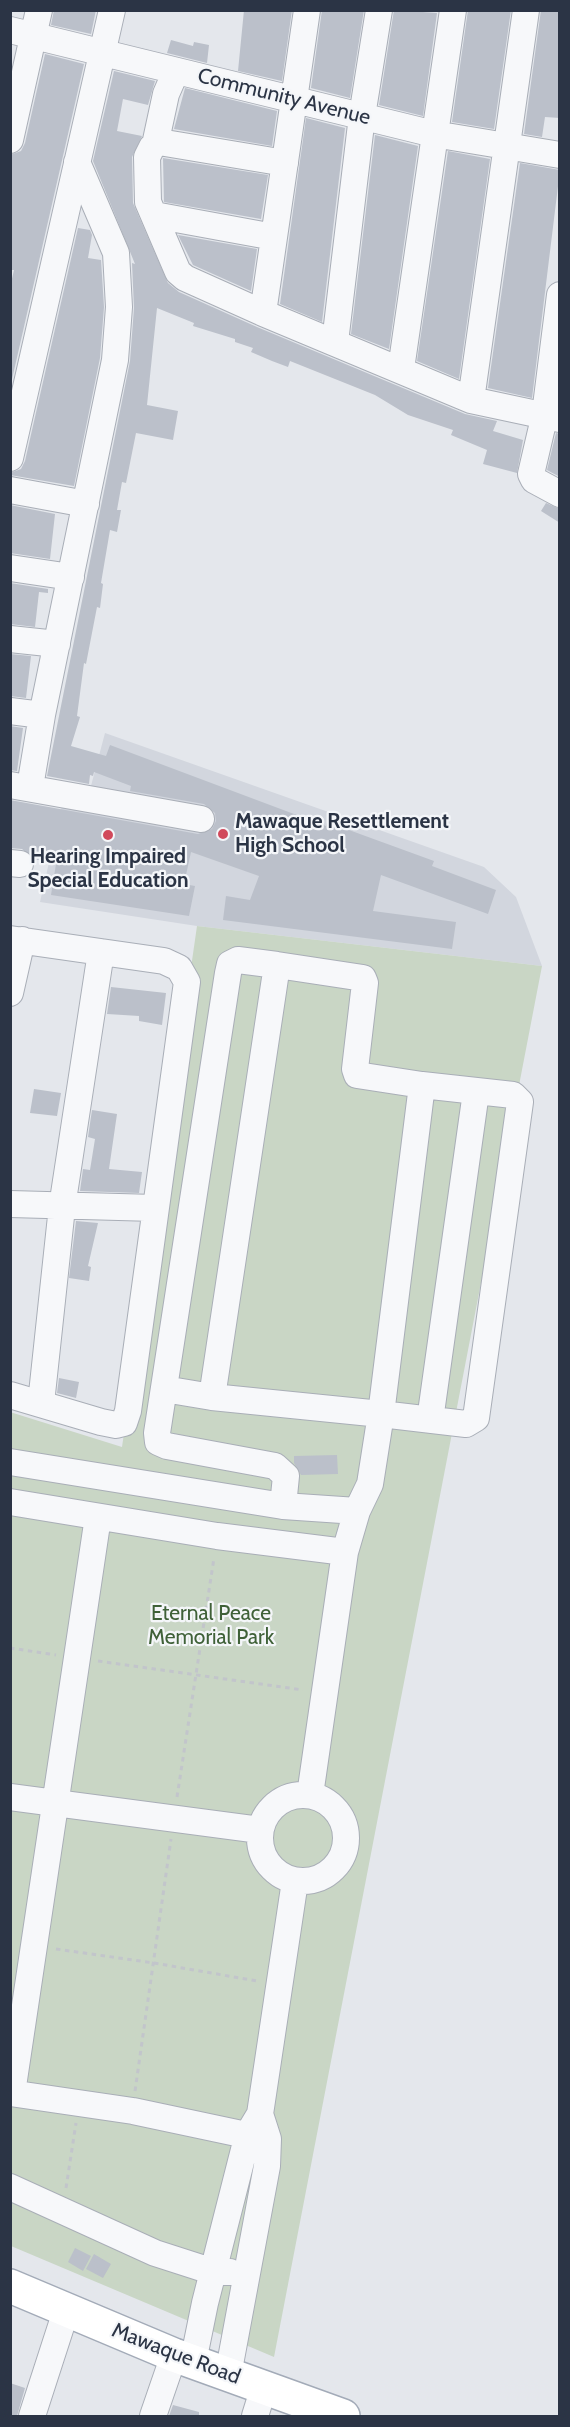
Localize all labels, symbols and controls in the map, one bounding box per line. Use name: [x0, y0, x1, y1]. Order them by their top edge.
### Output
street label: Community Avenue: [195, 63, 373, 131]
place label: Mawaque Resettlement High School: [235, 809, 449, 859]
marker: Mawaque Resettlement High School: [216, 827, 230, 841]
marker: Hearing Impaired Special Education: [101, 828, 115, 842]
place label: Hearing Impaired Special Education: [27, 844, 189, 894]
park label: Eternal Peace Memorial Park: [148, 1601, 274, 1651]
street label: Mawaque Road: [108, 2318, 244, 2390]

